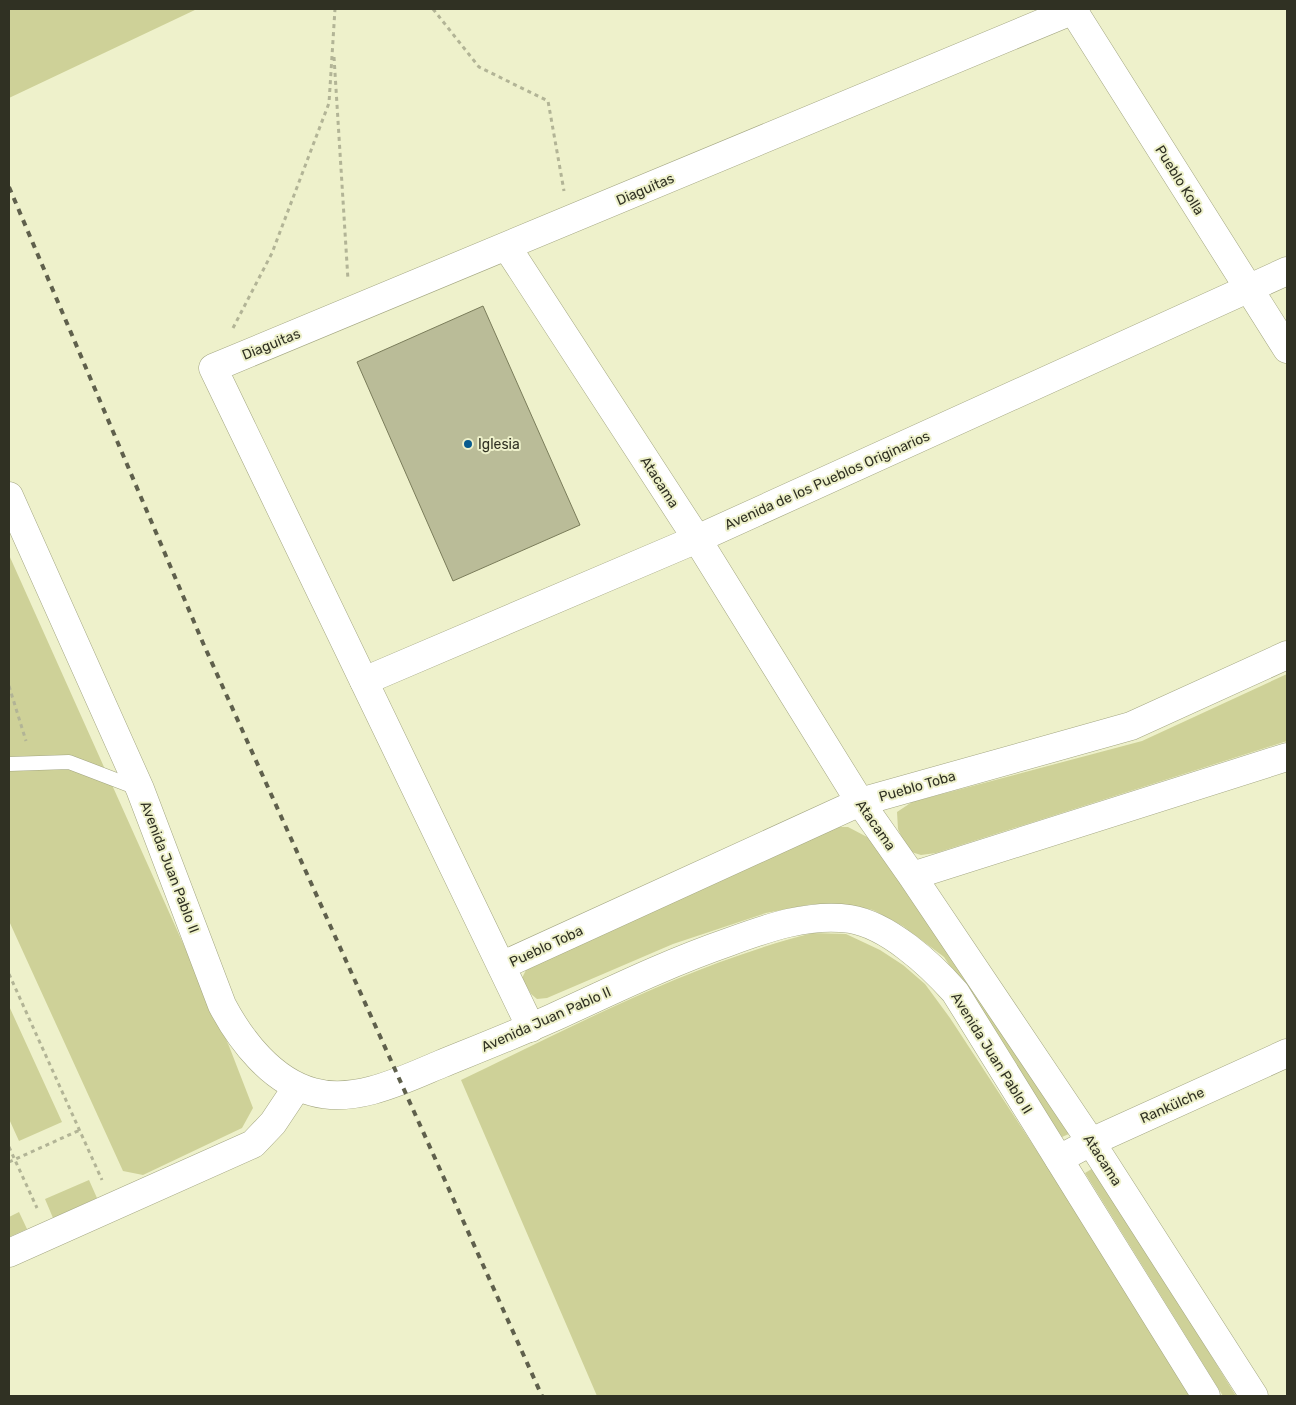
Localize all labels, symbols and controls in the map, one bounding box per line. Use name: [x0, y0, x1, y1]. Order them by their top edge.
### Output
street label: Pueblo Kolla: [1151, 142, 1208, 218]
street label: Diaguitas: [614, 170, 677, 209]
street label: Diaguitas: [240, 325, 303, 364]
street label: Avenida de los Pueblos Originarios: [722, 427, 932, 534]
place label: Iglesia: [478, 436, 520, 453]
marker: Iglesia: [462, 438, 474, 450]
street label: Atacama: [637, 453, 682, 511]
street label: Pueblo Toba: [877, 767, 957, 806]
street label: Atacama: [852, 797, 899, 854]
street label: Avenida Juan Pablo II: [137, 799, 203, 936]
street label: Pueblo Toba: [507, 922, 586, 971]
street label: Avenida Juan Pablo II: [479, 983, 614, 1056]
street label: Avenida Juan Pablo II: [947, 989, 1036, 1117]
street label: Rankülche: [1137, 1084, 1207, 1127]
street label: Atacama: [1080, 1131, 1125, 1189]

